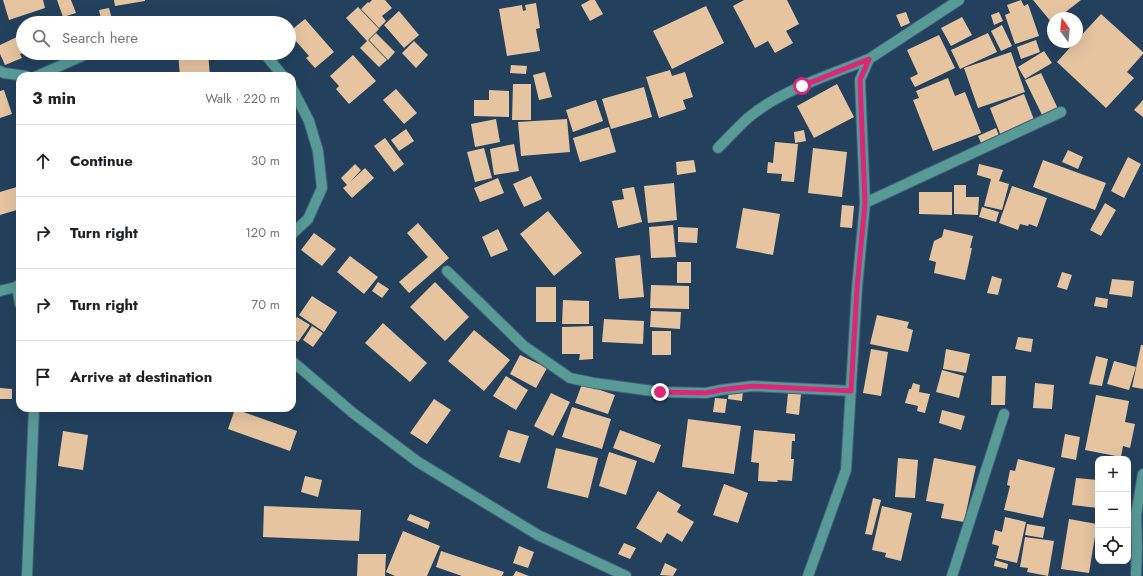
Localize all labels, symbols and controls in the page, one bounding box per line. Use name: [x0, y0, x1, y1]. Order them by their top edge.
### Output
north arrow: [1047, 12, 1083, 48]
search box: [16, 16, 296, 60]
icon: search: [30, 27, 52, 49]
text: Search here: [62, 27, 138, 49]
route start: [793, 77, 811, 95]
text: 3 min: [32, 86, 76, 110]
text: Walk · 220 m: [205, 89, 280, 108]
icon: ahead: [32, 150, 54, 172]
text: Continue: [70, 150, 133, 172]
text: 30 m: [251, 151, 280, 170]
icon: right: [32, 222, 54, 244]
text: Turn right: [70, 222, 138, 244]
text: 120 m: [245, 223, 280, 242]
icon: right: [32, 294, 54, 316]
text: Turn right: [70, 294, 138, 316]
text: 70 m: [251, 295, 280, 314]
icon: arrive: [32, 366, 54, 388]
text: Arrive at destination: [70, 366, 212, 388]
route end: [651, 383, 669, 401]
map controls: [1095, 456, 1131, 564]
button: +: [1095, 456, 1131, 492]
button: −: [1095, 492, 1131, 528]
button: locate: [1095, 528, 1131, 564]

